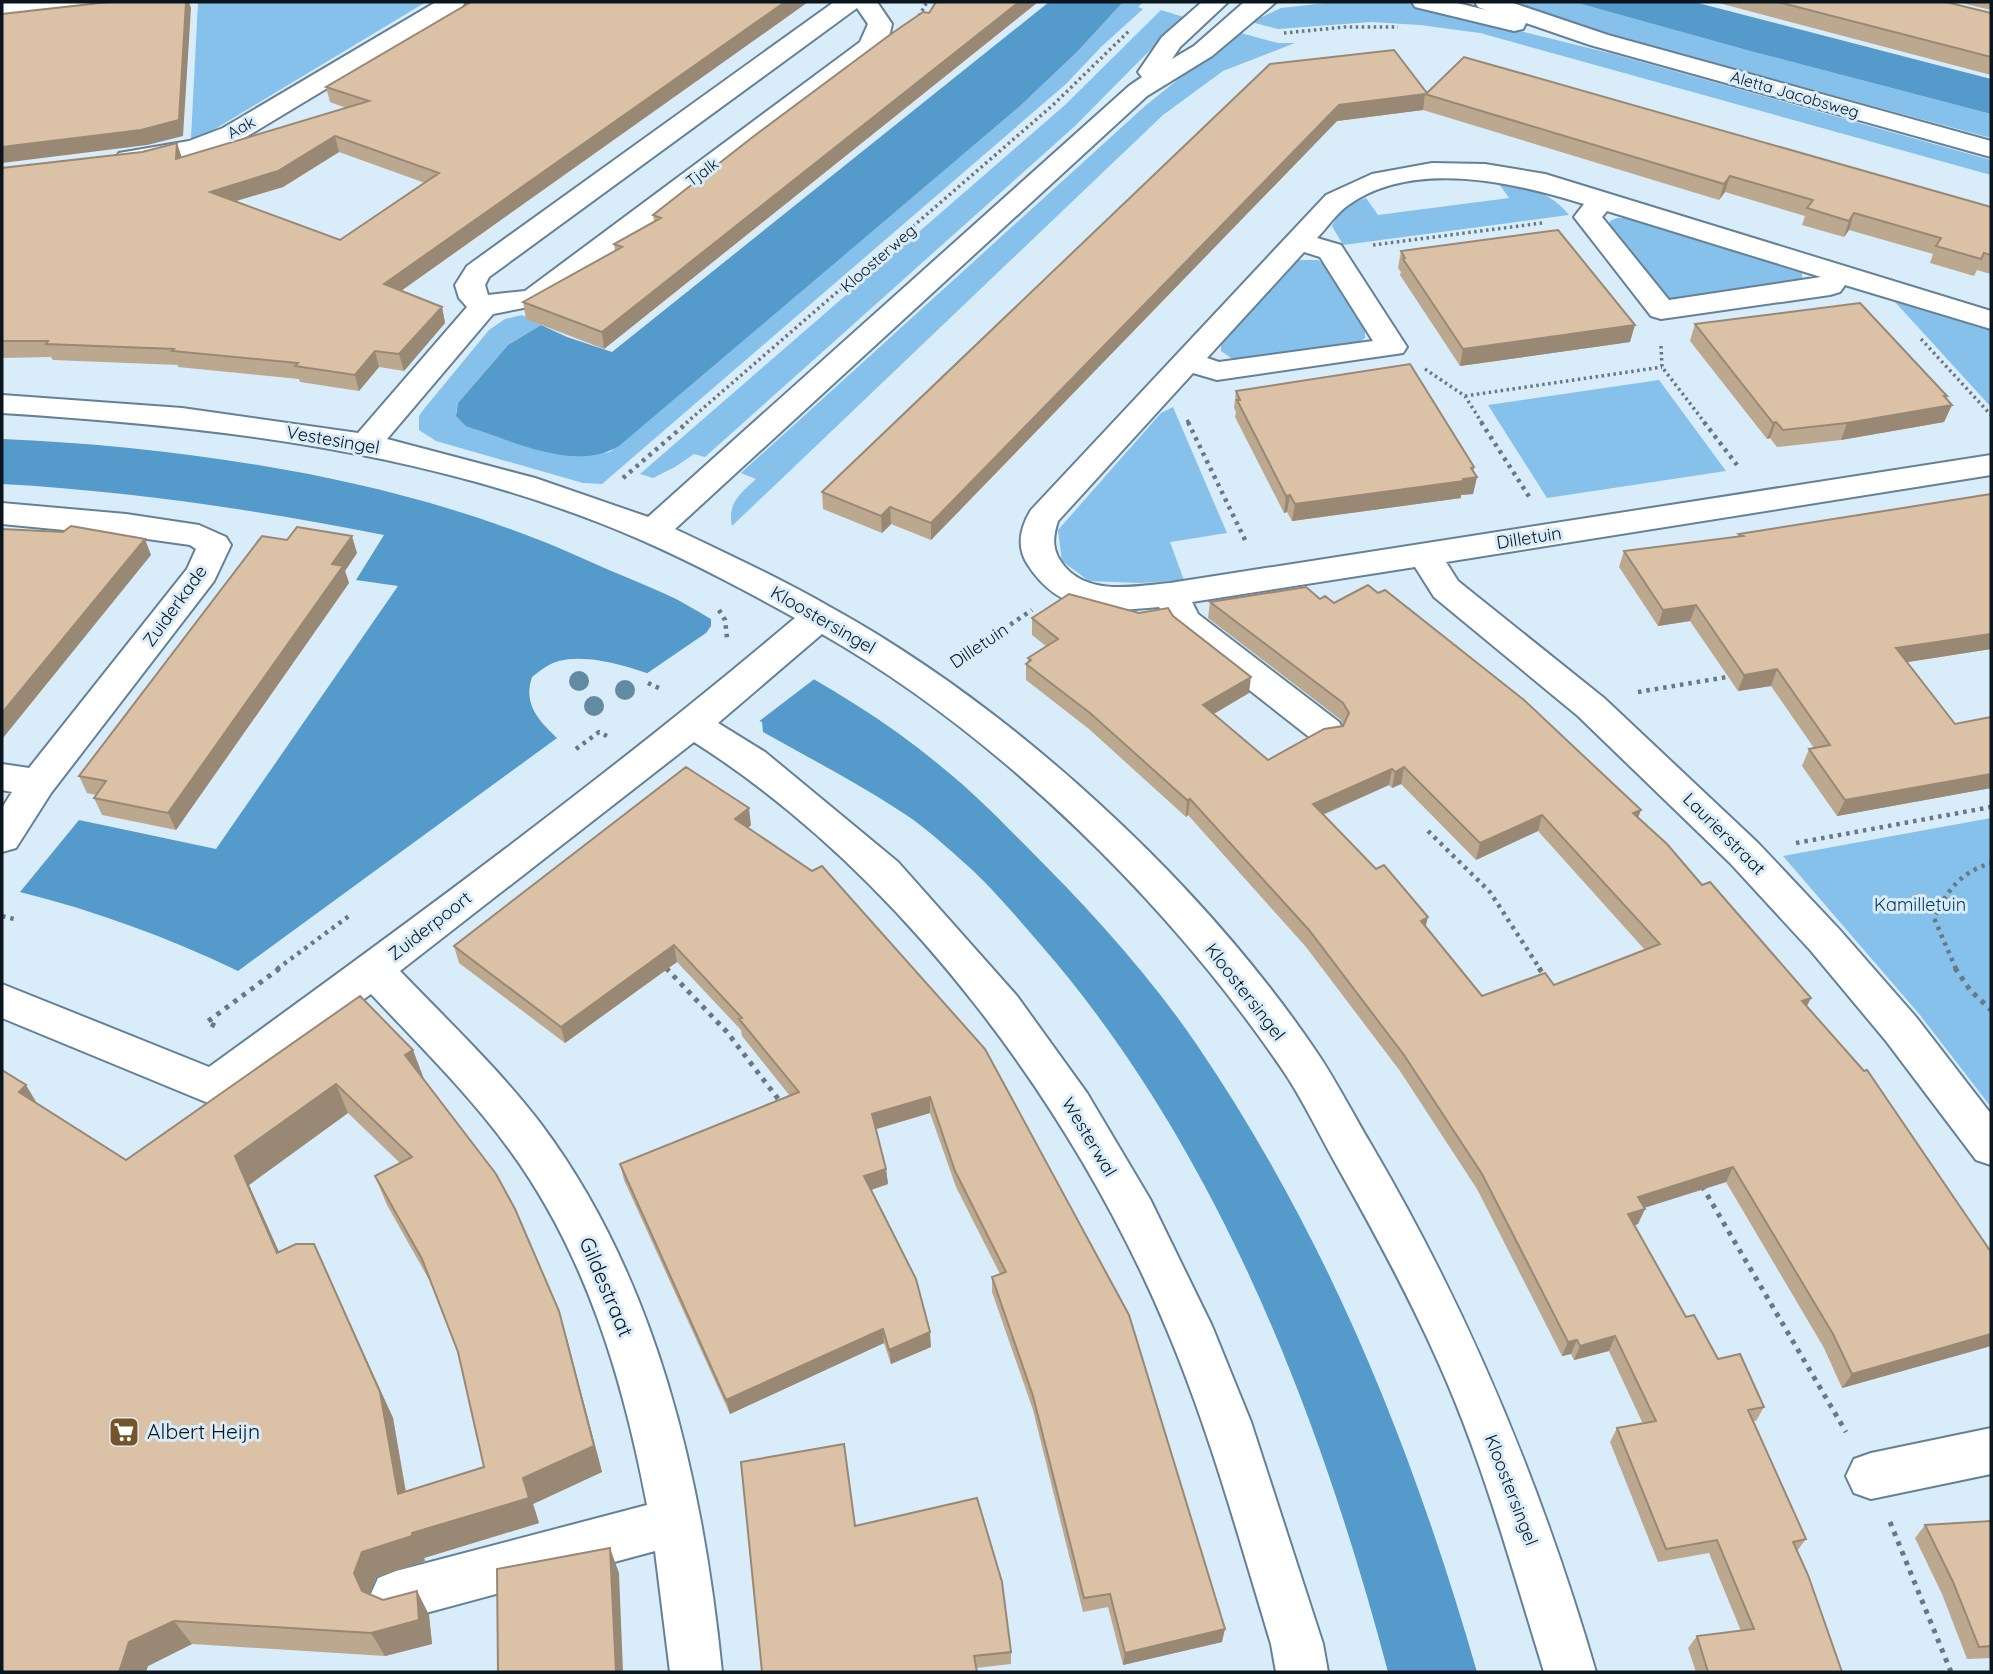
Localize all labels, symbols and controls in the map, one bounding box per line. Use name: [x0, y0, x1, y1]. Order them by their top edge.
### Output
street label: Aletta Jacobsweg: [1728, 66, 1862, 122]
street label: Aak: [223, 111, 259, 143]
street label: Tjalk: [682, 153, 722, 191]
street label: Kloosterweg: [836, 220, 920, 296]
street label: Vestesingel: [285, 420, 381, 459]
street label: Dilletuin: [1495, 521, 1563, 554]
street label: Zuiderkade: [137, 560, 212, 651]
street label: Kloostersingel: [767, 580, 880, 659]
street label: Dilletuin: [945, 618, 1012, 673]
street label: Laurierstraat: [1678, 787, 1771, 880]
street label: Zuiderpoort: [383, 886, 476, 965]
park label: Kamilletuin: [1874, 893, 1966, 916]
street label: Kloostersingel: [1200, 938, 1291, 1045]
street label: Westerwal: [1057, 1093, 1122, 1181]
street label: Gildestraat: [574, 1233, 640, 1340]
supermarket icon: Albert Heijn: [107, 1415, 141, 1449]
place label: Albert Heijn: [147, 1418, 260, 1444]
street label: Kloostersingel: [1480, 1431, 1543, 1549]

